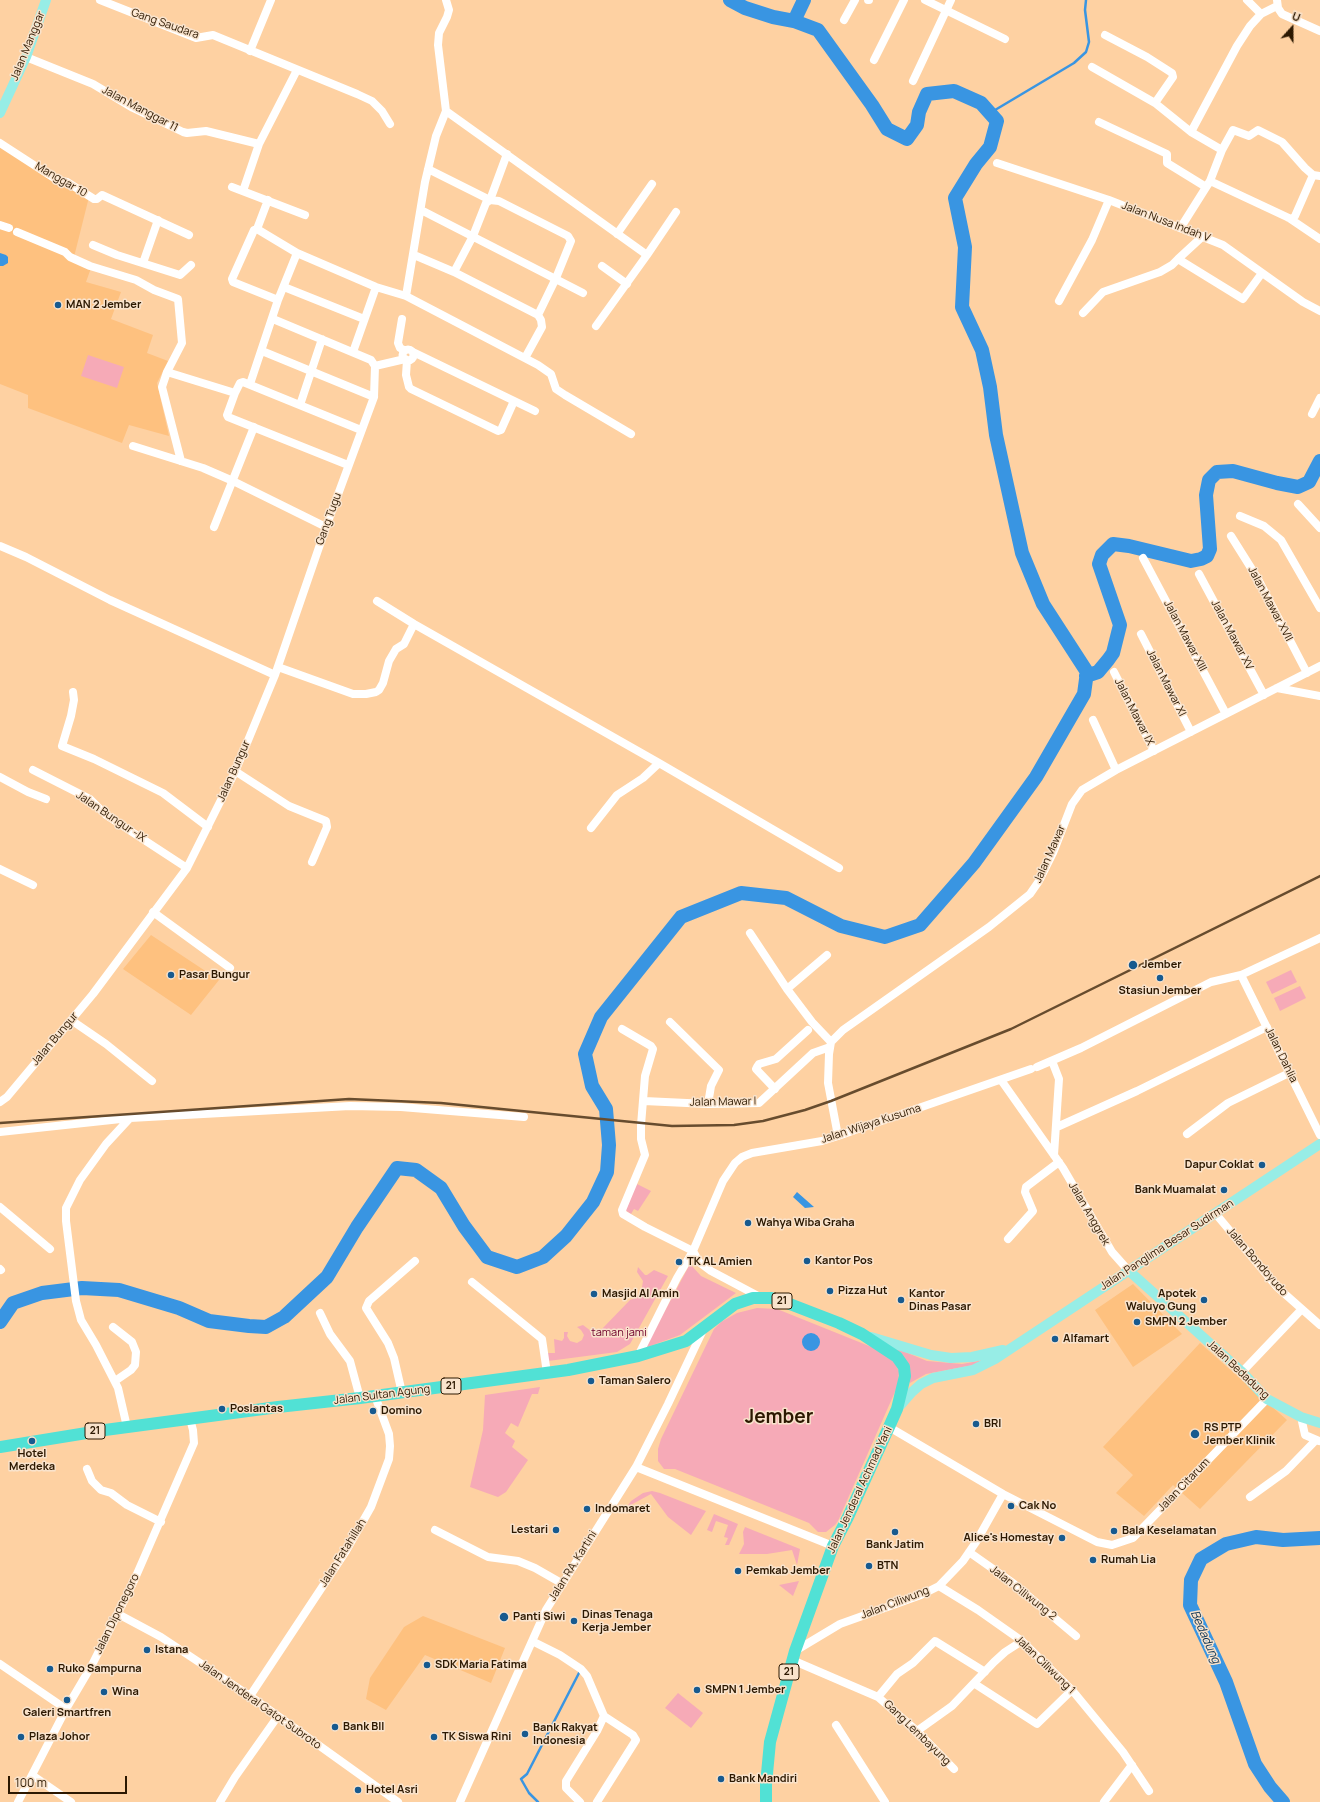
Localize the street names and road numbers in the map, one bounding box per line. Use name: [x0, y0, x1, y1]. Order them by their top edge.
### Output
street label: Gang Saudara: [129, 6, 201, 42]
street label: Jalan Manggar: [8, 9, 48, 83]
street label: Jalan Manggar 11: [100, 83, 180, 135]
street label: Manggar 10: [33, 160, 89, 200]
street label: Jalan Nusa Indah V: [1120, 199, 1212, 245]
street label: Gang Tugu: [313, 491, 345, 547]
street label: Jalan Mawar XVII: [1245, 564, 1295, 644]
street label: Jalan Mawar XIII: [1161, 598, 1209, 674]
street label: Jalan Mawar XV: [1208, 598, 1256, 672]
street label: Jalan Mawar XI: [1143, 647, 1189, 719]
street label: Jalan Mawar IX: [1111, 676, 1157, 748]
street label: Jalan Bungur: [215, 738, 253, 804]
street label: Jalan Bungur -IX: [74, 789, 148, 845]
street label: Jalan Mawar: [1031, 823, 1069, 885]
street label: Jalan Bungur: [29, 1010, 81, 1068]
street label: Jalan Dahlia: [1262, 1025, 1300, 1085]
street label: Jalan Mawar I: [690, 1095, 756, 1109]
street label: Jalan Wijaya Kusuma: [819, 1102, 923, 1146]
street label: Jalan Anggrek: [1066, 1180, 1112, 1248]
street label: Jalan Panglima Besar Sudirman: [1098, 1197, 1236, 1293]
street label: Jalan Bondoyudo: [1224, 1225, 1290, 1299]
road number: 21: [772, 1293, 792, 1309]
street label: Jalan Bedadung: [1204, 1338, 1272, 1402]
road number: 21: [441, 1378, 461, 1394]
street label: Jalan Sultan Agung: [333, 1383, 431, 1407]
road number: 21: [85, 1423, 105, 1439]
street label: Jalan Jenderal Achmad Yani: [825, 1425, 895, 1555]
street label: Jalan Citarum: [1155, 1455, 1213, 1515]
street label: Jalan Fatahillah: [317, 1517, 369, 1589]
street label: Jalan RA. Kartini: [546, 1528, 600, 1604]
street label: Jalan Ciliwung 2: [987, 1563, 1059, 1623]
street label: Jalan Diponegoro: [92, 1572, 142, 1656]
street label: Jalan Ciliwung: [859, 1584, 931, 1622]
street label: Jalan Ciliwung 1: [1012, 1633, 1078, 1697]
street label: Jalan Jenderal Gatot Subroto: [196, 1658, 324, 1752]
road number: 21: [779, 1664, 799, 1680]
street label: Gang Lembayung: [881, 1698, 953, 1768]

